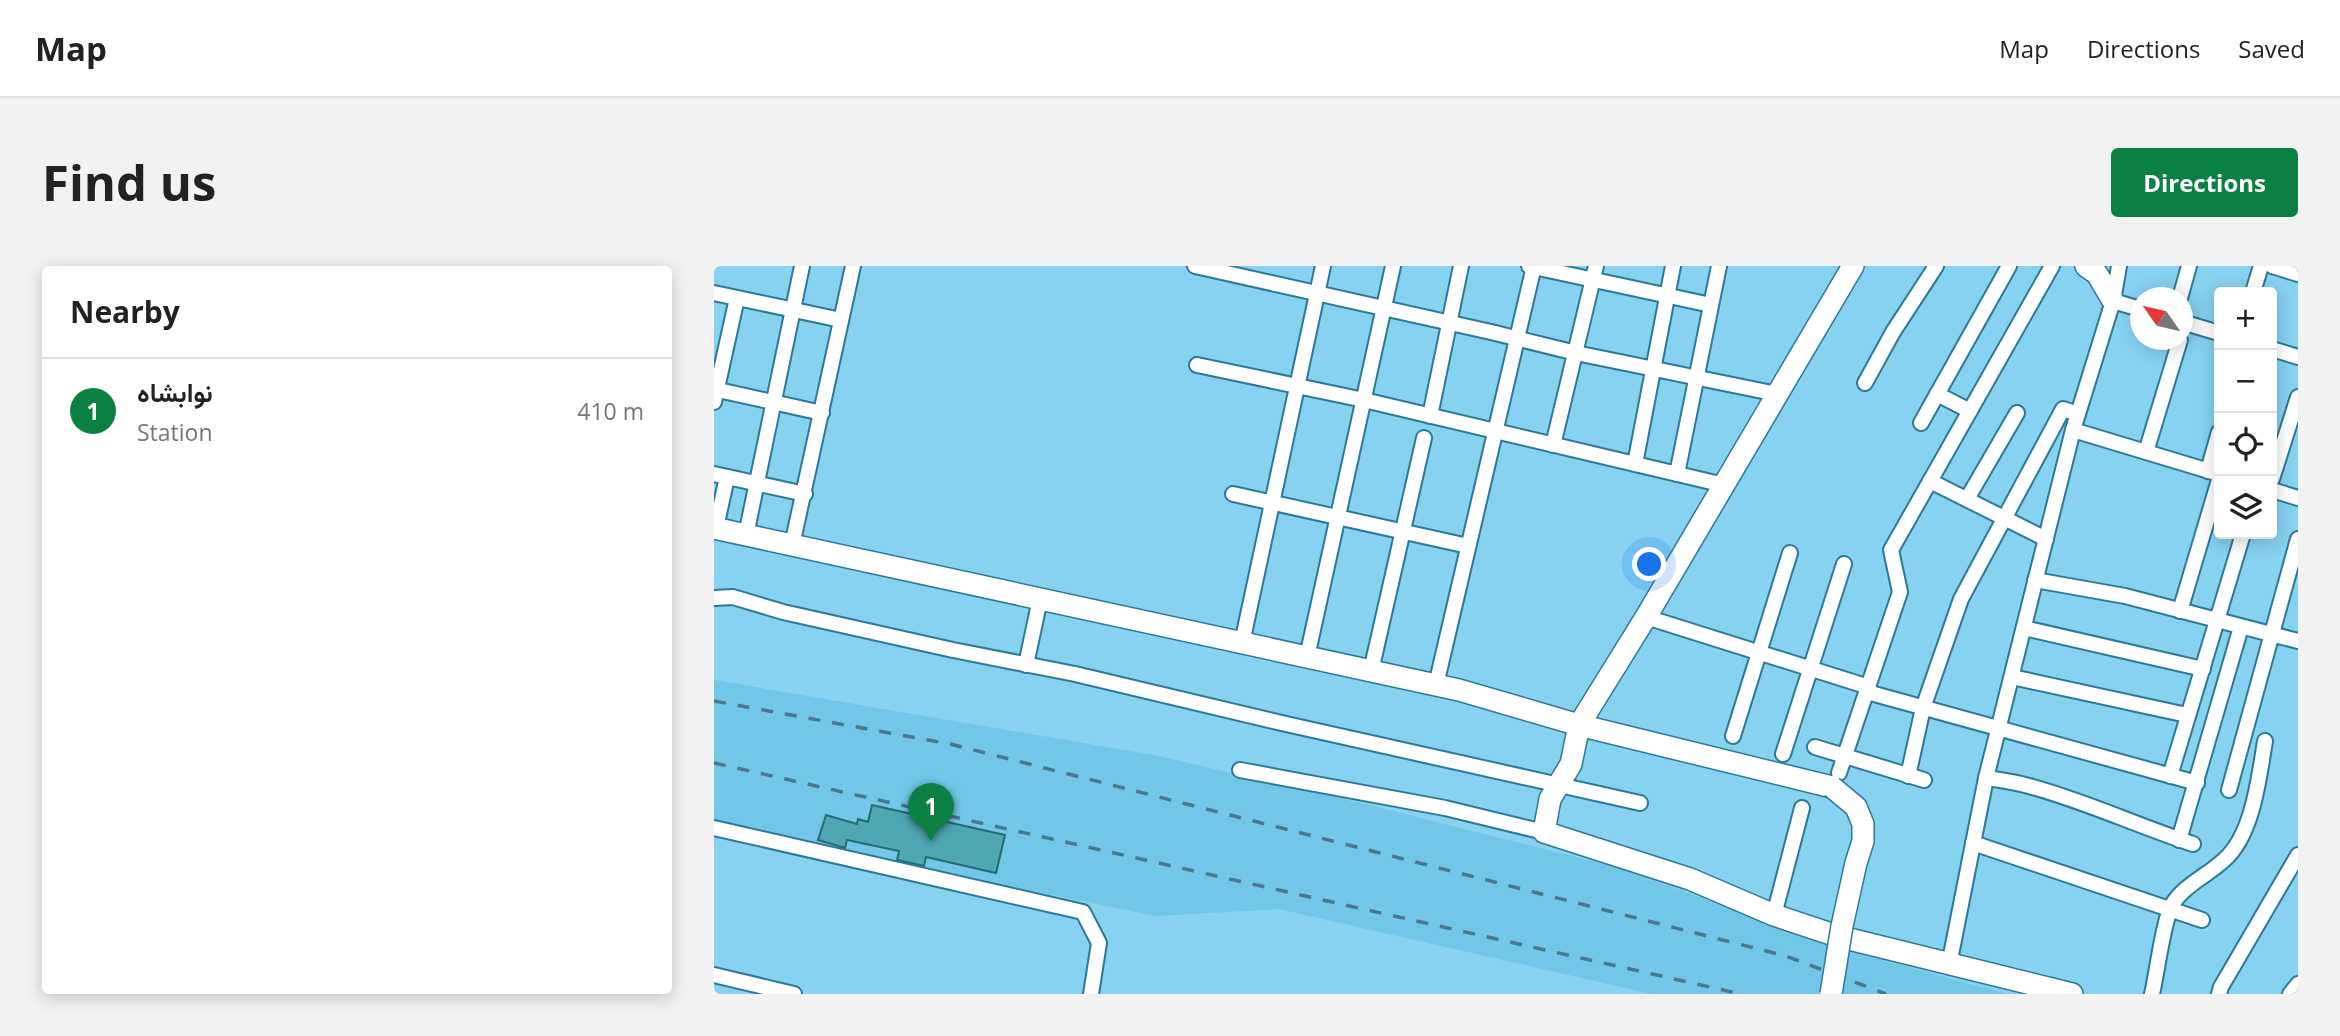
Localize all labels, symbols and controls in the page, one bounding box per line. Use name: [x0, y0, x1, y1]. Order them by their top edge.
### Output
text: Map: [35, 26, 107, 71]
text: Map: [1999, 32, 2049, 65]
text: Directions: [2087, 32, 2200, 65]
text: Saved: [2238, 32, 2305, 65]
button: Directions: [2111, 148, 2298, 217]
text: Find us: [42, 149, 216, 215]
north arrow: [2130, 287, 2193, 350]
map controls: [2214, 287, 2277, 539]
button: +: [2214, 287, 2277, 350]
text: Nearby: [70, 291, 180, 332]
button: −: [2214, 350, 2277, 413]
text: نوابشاہ: [137, 374, 213, 410]
text: 1: [86, 395, 100, 427]
text: 410 m: [577, 395, 644, 427]
button: locate: [2214, 413, 2277, 476]
text: Station: [137, 416, 213, 448]
button: layers: [2214, 476, 2277, 539]
your location: [1632, 547, 1666, 581]
pin: 1: [908, 783, 954, 841]

